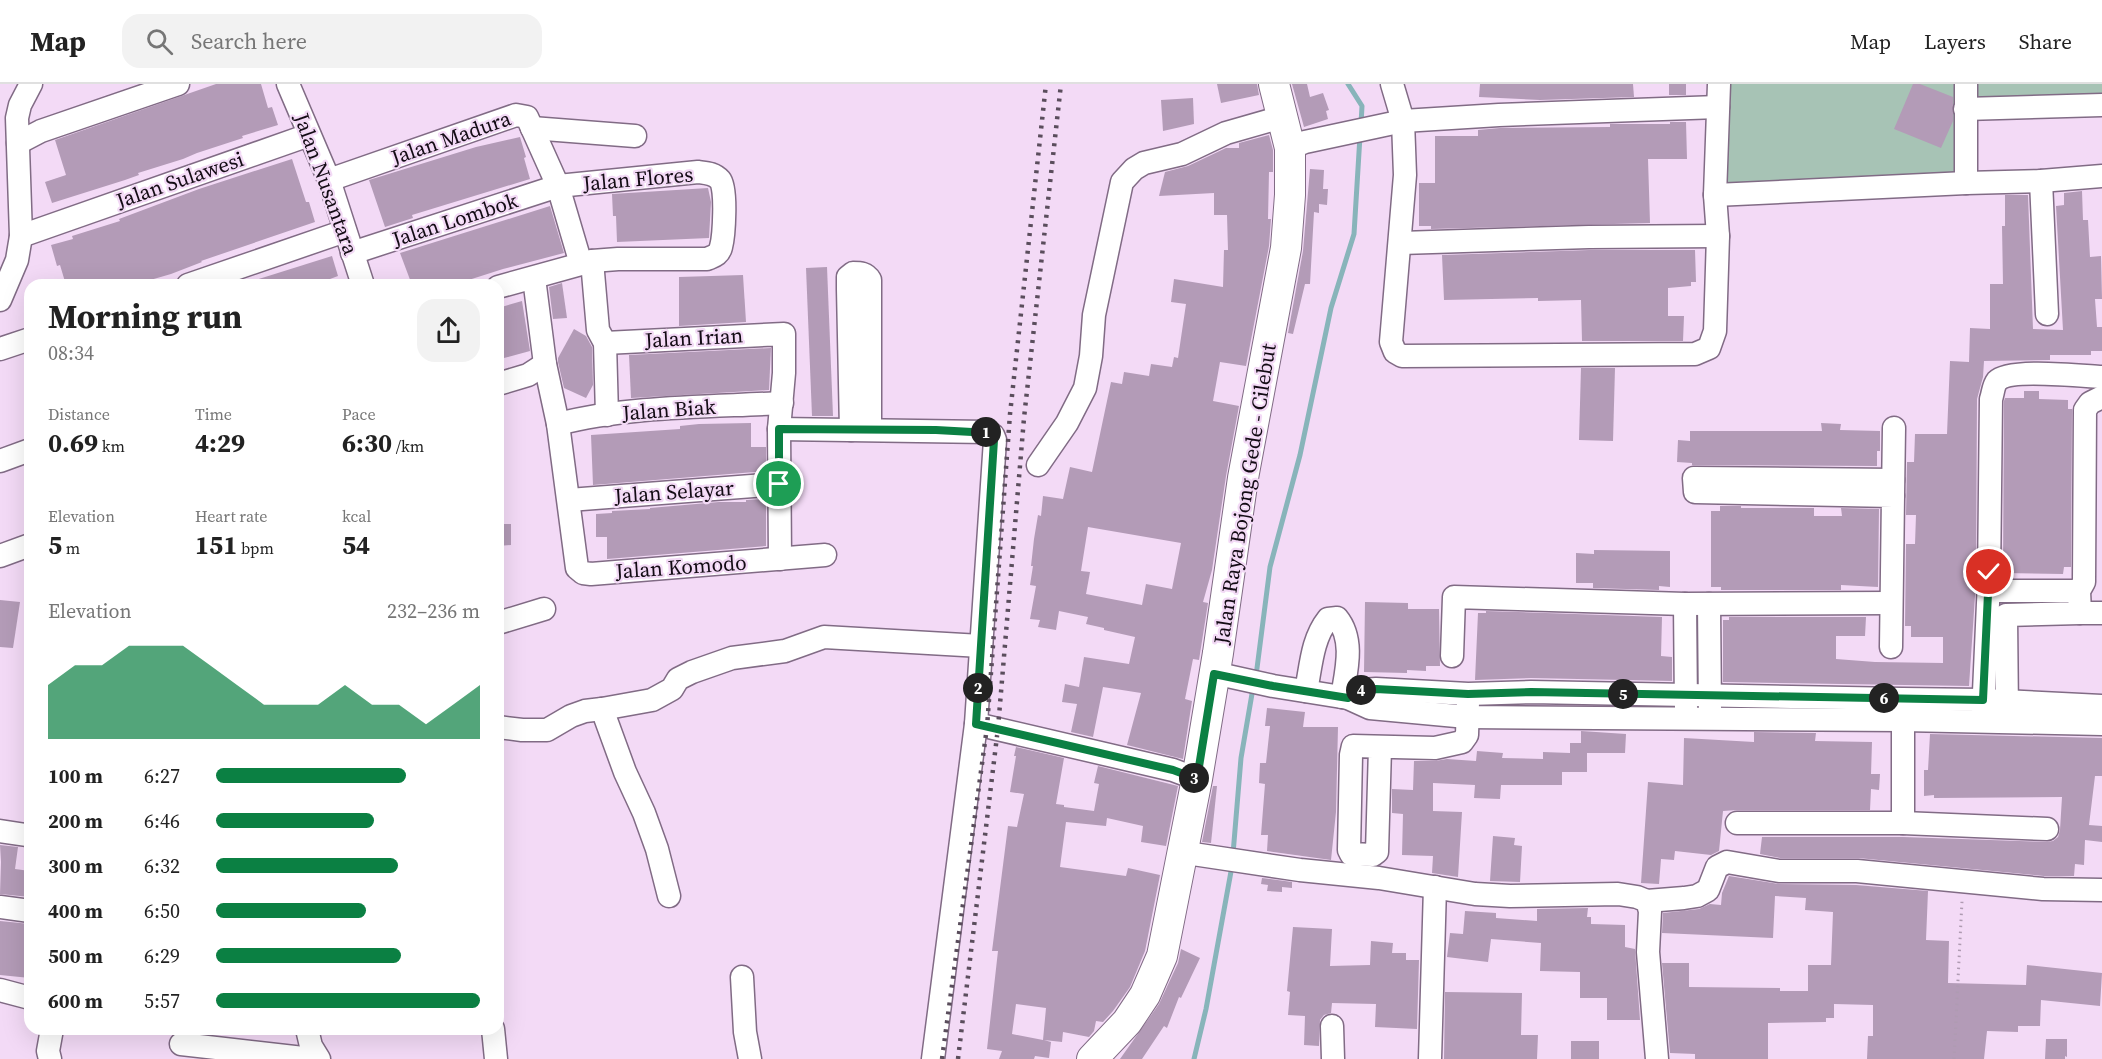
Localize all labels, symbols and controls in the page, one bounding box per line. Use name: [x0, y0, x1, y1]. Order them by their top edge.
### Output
search box: [122, 14, 542, 68]
text: Map: [30, 22, 86, 60]
icon: search: [143, 25, 176, 58]
text: Search here: [191, 26, 307, 56]
text: Map: [1850, 27, 1891, 56]
text: Layers: [1924, 27, 1986, 56]
text: Share: [2019, 27, 2072, 56]
street label: Jalan Madura: [386, 103, 515, 172]
street label: Jalan Nusantara: [287, 108, 366, 259]
street label: Jalan Sulawesi: [111, 144, 247, 215]
street label: Jalan Flores: [581, 159, 694, 198]
street label: Jalan Lombok: [388, 185, 522, 254]
text: Morning run: [48, 294, 242, 339]
button: share: [417, 299, 480, 362]
street label: Jalan Irian: [643, 320, 744, 355]
text: 08:34: [48, 339, 94, 367]
street label: Jalan Raya Bojong Gede - Cilebut: [1206, 341, 1283, 647]
street label: Jalan Biak: [620, 392, 717, 427]
text: Distance: [48, 403, 110, 425]
text: Time: [195, 403, 232, 425]
text: Pace: [342, 403, 376, 425]
pin: 1: [971, 417, 1001, 447]
text: 1: [982, 421, 990, 443]
text: 0.69: [48, 425, 98, 461]
text: 4:29: [195, 425, 245, 461]
text: 6:30: [342, 425, 392, 461]
text: km: [98, 435, 125, 457]
text: /km: [392, 435, 424, 457]
pin: [753, 458, 804, 509]
icon: arrive: [762, 467, 795, 500]
street label: Jalan Selayar: [612, 473, 735, 510]
text: Elevation: [48, 505, 115, 527]
text: Heart rate: [195, 505, 267, 527]
text: kcal: [342, 505, 371, 527]
text: 5: [48, 527, 62, 563]
text: 151: [195, 527, 237, 563]
text: 54: [342, 527, 370, 563]
text: m: [62, 537, 80, 559]
text: bpm: [237, 537, 274, 559]
pin: [1963, 546, 2014, 597]
street label: Jalan Komodo: [613, 547, 747, 586]
icon: check: [1972, 555, 2005, 588]
text: Elevation: [48, 597, 132, 625]
text: 232–236 m: [387, 597, 480, 625]
pin: 2: [963, 673, 993, 703]
pin: 4: [1346, 675, 1376, 705]
text: 2: [974, 677, 982, 699]
text: 4: [1357, 679, 1365, 701]
pin: 5: [1608, 679, 1638, 709]
text: 5: [1619, 683, 1627, 705]
pin: 6: [1869, 683, 1899, 713]
text: 6: [1880, 687, 1888, 709]
text: 100 m: [48, 762, 103, 790]
text: 6:27: [144, 762, 180, 790]
pin: 3: [1179, 763, 1209, 793]
text: 3: [1190, 767, 1198, 789]
text: 200 m: [48, 807, 103, 835]
text: 6:46: [144, 807, 180, 835]
text: 300 m: [48, 852, 103, 880]
text: 6:32: [144, 852, 180, 880]
text: 400 m: [48, 897, 103, 925]
text: 6:50: [144, 897, 180, 925]
text: 500 m: [48, 942, 103, 970]
text: 6:29: [144, 942, 180, 970]
text: 600 m: [48, 987, 103, 1015]
text: 5:57: [144, 987, 180, 1015]

